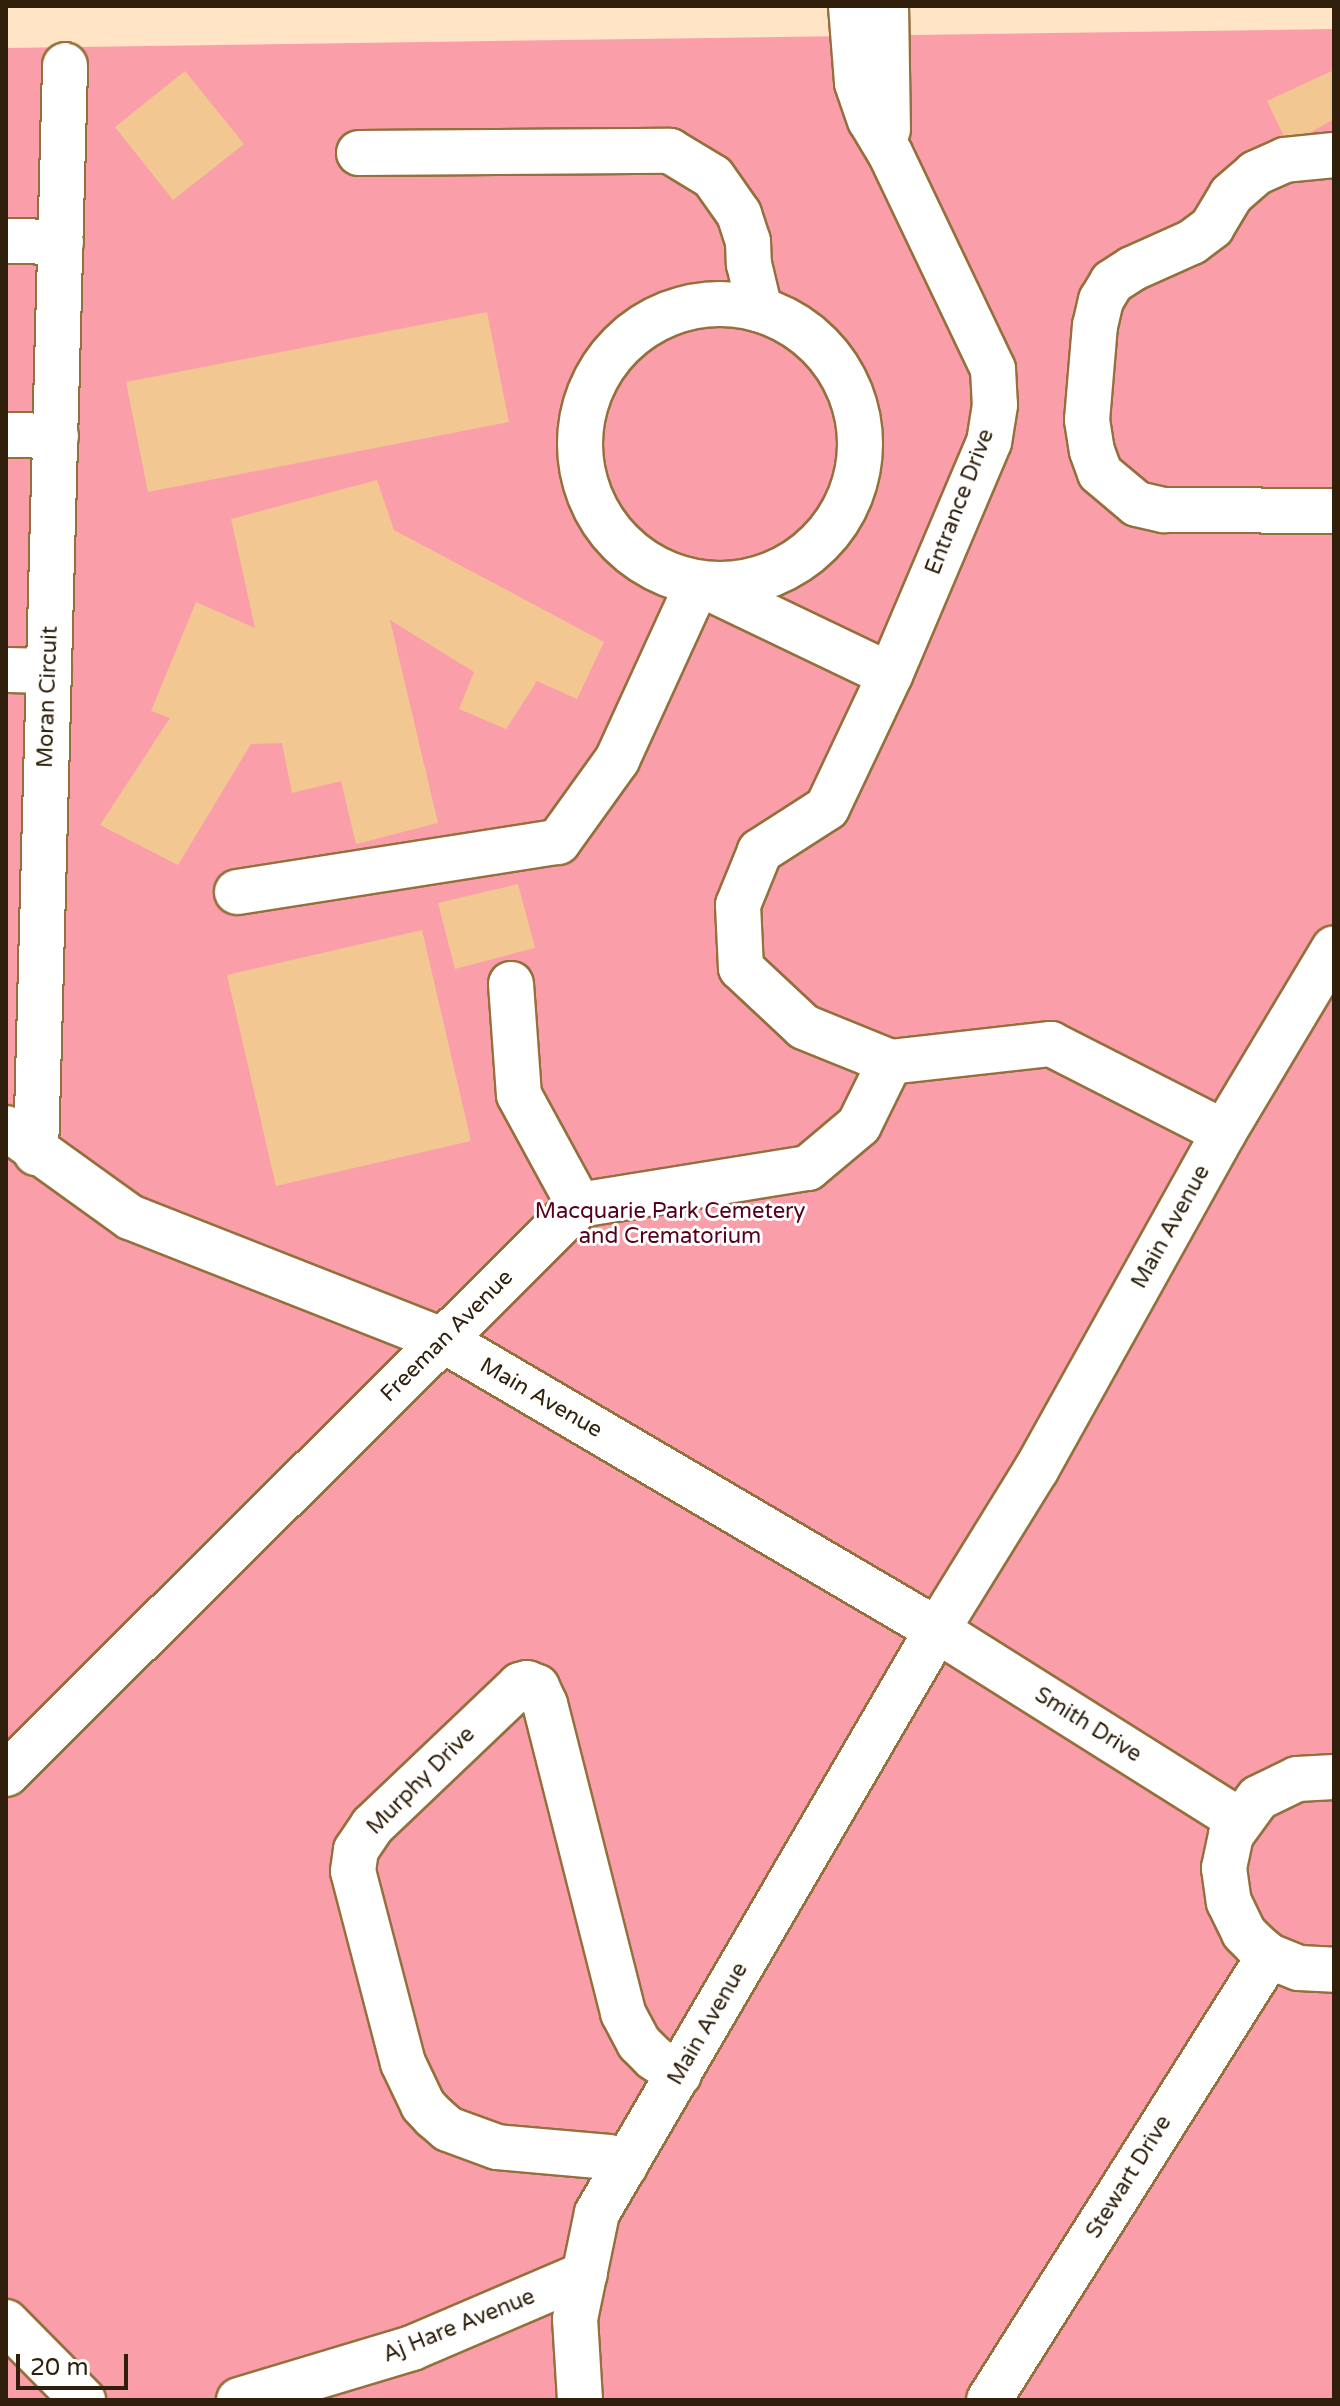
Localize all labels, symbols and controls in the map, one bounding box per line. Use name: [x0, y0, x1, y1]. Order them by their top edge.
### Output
street label: Entrance Drive: [920, 426, 1000, 578]
street label: Moran Circuit: [32, 626, 64, 768]
street label: Main Avenue: [1126, 1161, 1216, 1293]
park label: Macquarie Park Cemetery and Crematorium: [535, 1198, 805, 1250]
street label: Freeman Avenue: [375, 1264, 519, 1408]
street label: Main Avenue: [475, 1352, 607, 1444]
street label: Smith Drive: [1030, 1682, 1146, 1768]
street label: Murphy Drive: [362, 1722, 480, 1840]
street label: Main Avenue: [662, 1958, 754, 2090]
street label: Stewart Drive: [1081, 2111, 1177, 2243]
street label: Aj Hare Avenue: [379, 2284, 539, 2368]
scale bar: [20, 2338, 132, 2388]
text: 20 m: [30, 2353, 88, 2382]

